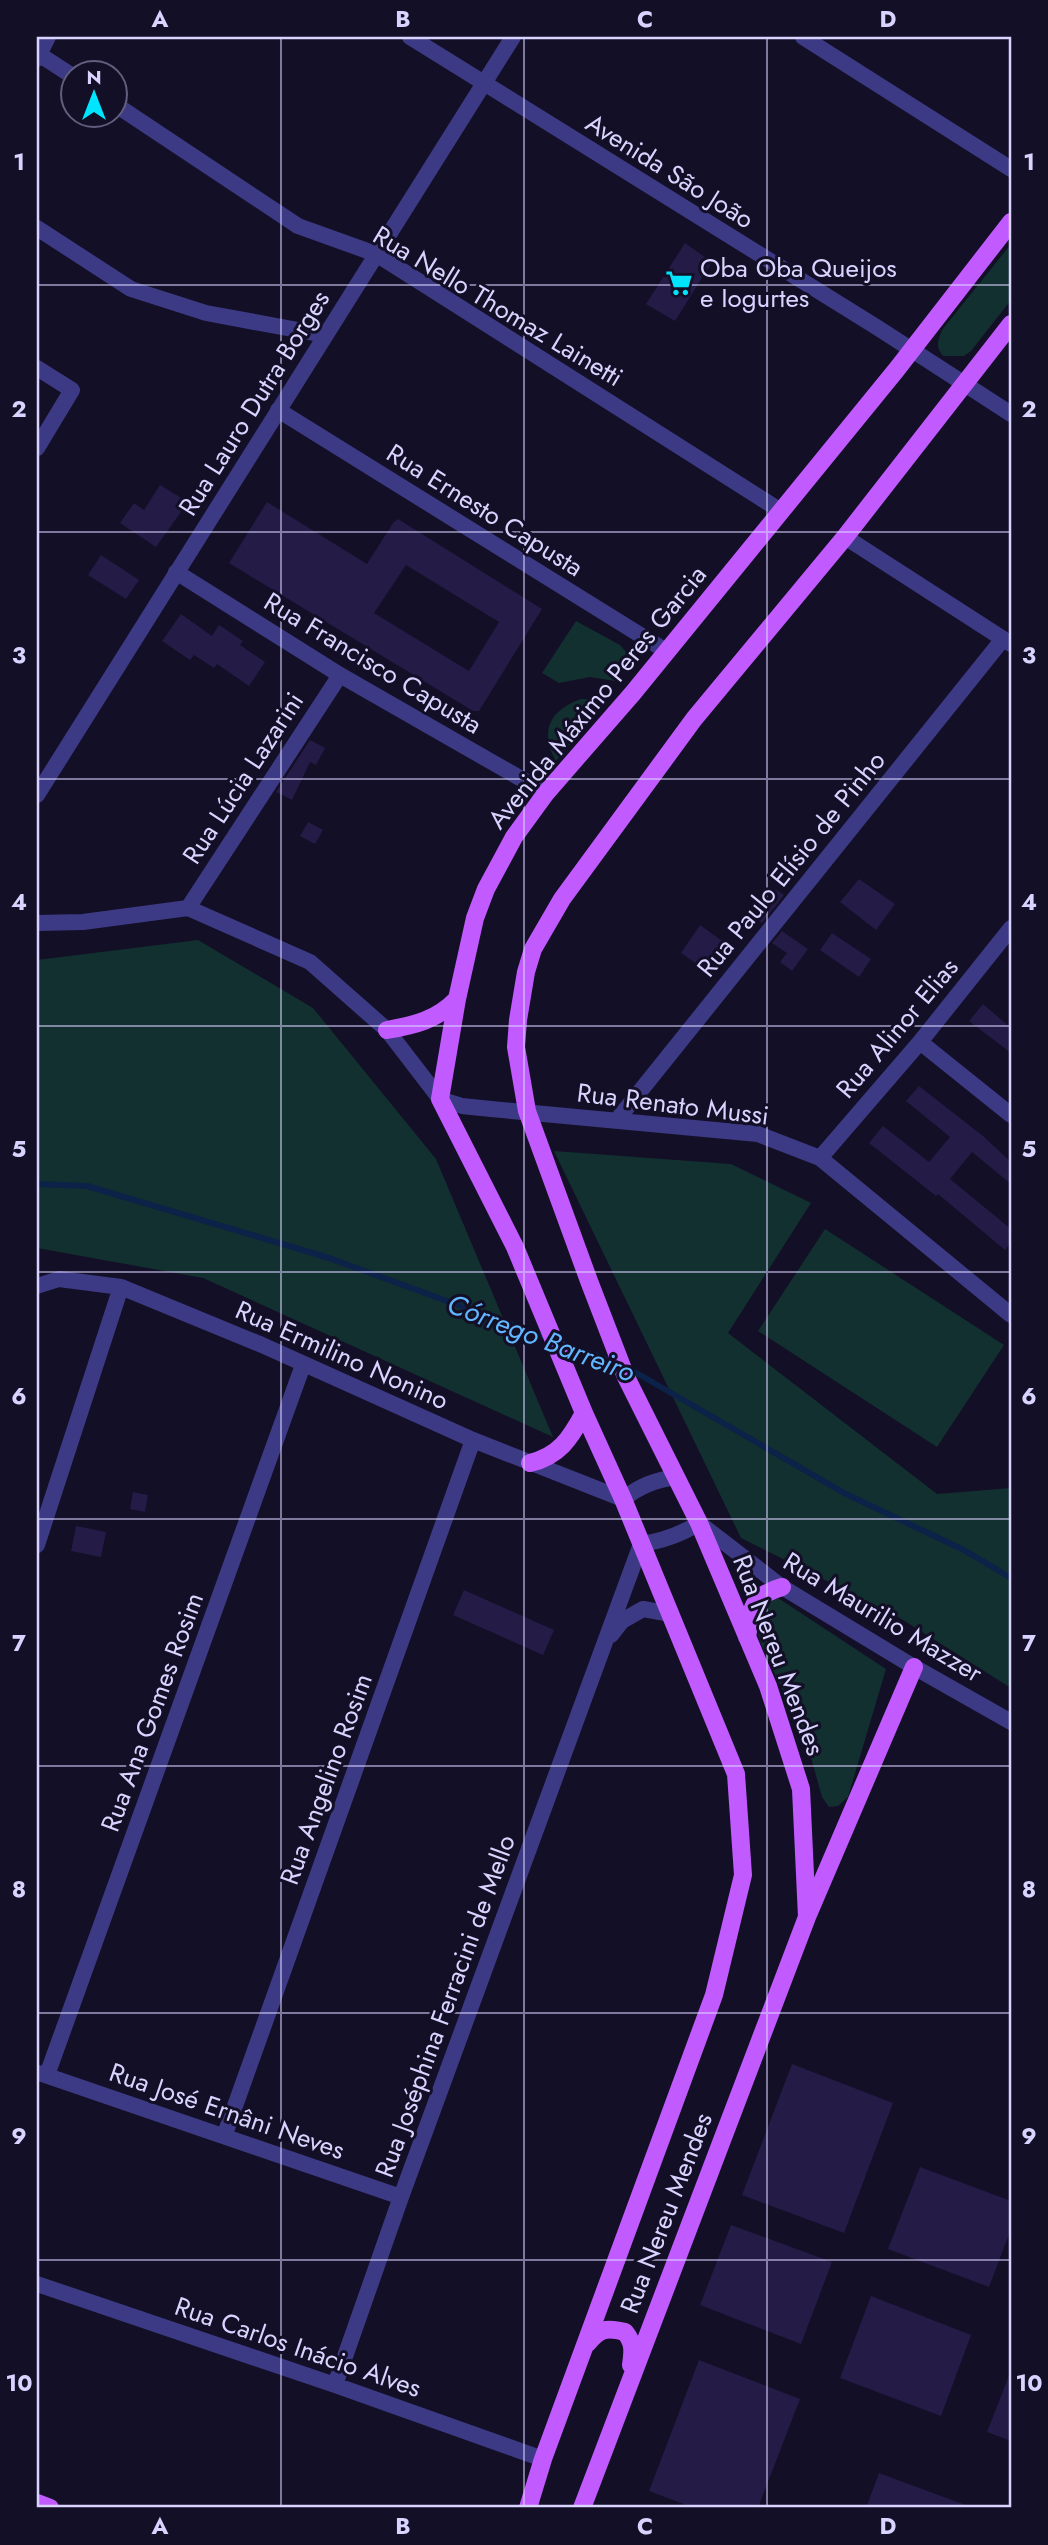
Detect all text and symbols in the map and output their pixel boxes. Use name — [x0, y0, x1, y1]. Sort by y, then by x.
text: A — [151, 2, 169, 36]
text: B — [395, 2, 411, 36]
text: C — [637, 2, 653, 36]
text: D — [880, 2, 897, 36]
north arrow — [60, 60, 130, 130]
text: N — [86, 64, 102, 91]
street label: Avenida São João — [579, 104, 761, 238]
text: 1 — [13, 145, 25, 179]
text: 1 — [1023, 145, 1035, 179]
street label: Rua Nello Thomaz Lainetti — [366, 216, 630, 396]
place label: Oba Oba Queijos e Iogurtes — [700, 249, 897, 317]
supermarket icon: Oba Oba Queijos e Iogurtes — [664, 268, 694, 298]
street label: Rua Lauro Dutra Borges — [169, 283, 339, 523]
text: 2 — [11, 392, 27, 426]
text: 2 — [1021, 392, 1037, 426]
street label: Rua Ernesto Capusta — [379, 434, 591, 586]
street label: Avenida Máximo Peres Garcia — [479, 557, 715, 837]
street label: Rua Francisco Capusta — [257, 583, 489, 743]
text: 3 — [12, 638, 26, 672]
text: 3 — [1022, 638, 1036, 672]
street label: Rua Lúcia Lazarini — [173, 685, 313, 871]
street label: Rua Paulo Elísio de Pinho — [688, 743, 894, 985]
text: 4 — [11, 885, 27, 919]
text: 4 — [1021, 885, 1037, 919]
street label: Rua Alinor Elias — [827, 950, 967, 1106]
street label: Rua Renato Mussi — [575, 1073, 771, 1135]
text: 5 — [12, 1132, 26, 1166]
text: 5 — [1022, 1132, 1036, 1166]
water label: Córrego Barreiro — [441, 1283, 641, 1393]
street label: Rua Ermilino Nonino — [229, 1291, 455, 1419]
text: 6 — [11, 1379, 27, 1413]
text: 6 — [1021, 1379, 1037, 1413]
street label: Rua Maurilio Mazzer — [776, 1542, 990, 1692]
street label: Rua Nereu Mendes — [723, 1549, 835, 1761]
street label: Rua Ana Gomes Rosim — [91, 1587, 213, 1837]
text: 7 — [12, 1626, 26, 1660]
text: 7 — [1022, 1626, 1036, 1660]
street label: Rua Angelino Rosim — [270, 1668, 382, 1890]
street label: Rua Joséphina Ferracini de Mello — [365, 1829, 525, 2183]
text: 8 — [12, 1872, 26, 1906]
text: 8 — [1022, 1872, 1036, 1906]
street label: Rua José Ernâni Neves — [104, 2053, 350, 2169]
street label: Rua Nereu Mendes — [610, 2107, 722, 2319]
text: 9 — [11, 2119, 27, 2153]
text: 9 — [1021, 2119, 1037, 2153]
street label: Rua Carlos Inácio Alves — [170, 2287, 426, 2407]
text: 10 — [6, 2366, 32, 2400]
text: 10 — [1016, 2366, 1042, 2400]
text: A — [151, 2509, 169, 2543]
text: B — [395, 2509, 411, 2543]
text: C — [637, 2509, 653, 2543]
text: D — [880, 2509, 897, 2543]

